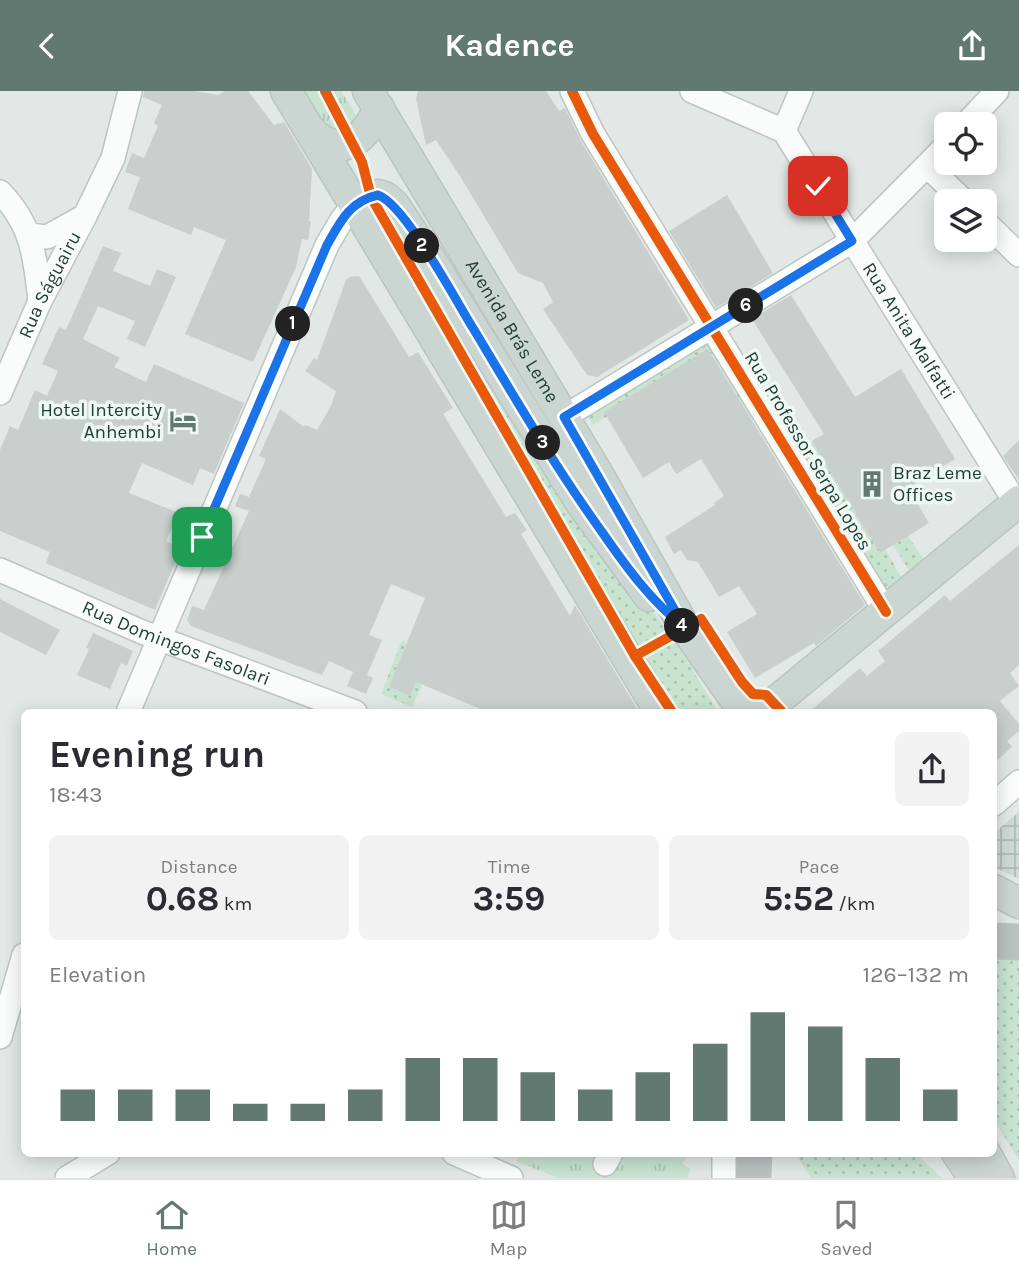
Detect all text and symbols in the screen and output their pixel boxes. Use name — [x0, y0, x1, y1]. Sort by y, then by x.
icon: back — [28, 27, 66, 65]
text: Kadence — [444, 27, 575, 64]
icon: share — [953, 27, 991, 65]
map controls — [934, 112, 997, 252]
button: locate — [934, 112, 997, 175]
pin — [788, 156, 848, 216]
icon: check — [799, 167, 837, 205]
button: layers — [934, 189, 997, 252]
street label: Rua Ságuairu — [14, 228, 86, 342]
pin: 2 — [404, 229, 440, 263]
text: 2 — [416, 234, 427, 256]
street label: Avenida Brás Leme — [461, 256, 563, 407]
street label: Rua Anita Malfatti — [858, 258, 960, 404]
pin: 6 — [728, 289, 764, 323]
text: 6 — [740, 294, 751, 316]
pin: 1 — [276, 307, 310, 341]
text: 1 — [289, 312, 296, 334]
street label: Rua Professor Serpa Lopes — [740, 348, 876, 554]
place label: Hotel Intercity Anhembi — [40, 399, 162, 443]
hotel icon: Hotel Intercity Anhembi — [168, 406, 198, 436]
pin: 3 — [526, 425, 560, 461]
text: 3 — [537, 431, 548, 453]
place label: Braz Leme Offices — [893, 462, 982, 506]
building icon: Braz Leme Offices — [857, 469, 887, 499]
pin — [172, 507, 232, 567]
icon: arrive — [183, 518, 221, 556]
street label: Rua Domingos Fasolari — [79, 596, 273, 690]
pin: 4 — [664, 609, 700, 643]
text: 4 — [676, 614, 687, 636]
text: Evening run — [49, 732, 265, 777]
button: share — [895, 732, 969, 806]
text: 18:43 — [49, 781, 102, 808]
text: Distance — [161, 856, 237, 878]
text: Time — [488, 856, 530, 878]
text: Pace — [799, 856, 839, 878]
text: 0.68 — [146, 878, 219, 919]
text: 3:59 — [473, 878, 545, 919]
text: 5:52 — [763, 878, 834, 919]
text: km — [219, 893, 252, 915]
text: /km — [834, 893, 875, 915]
text: Elevation — [49, 961, 146, 988]
text: 126–132 m — [863, 961, 969, 988]
tab: Home — [146, 1196, 197, 1260]
tab: Map — [490, 1196, 528, 1260]
tab: Saved — [820, 1196, 873, 1260]

